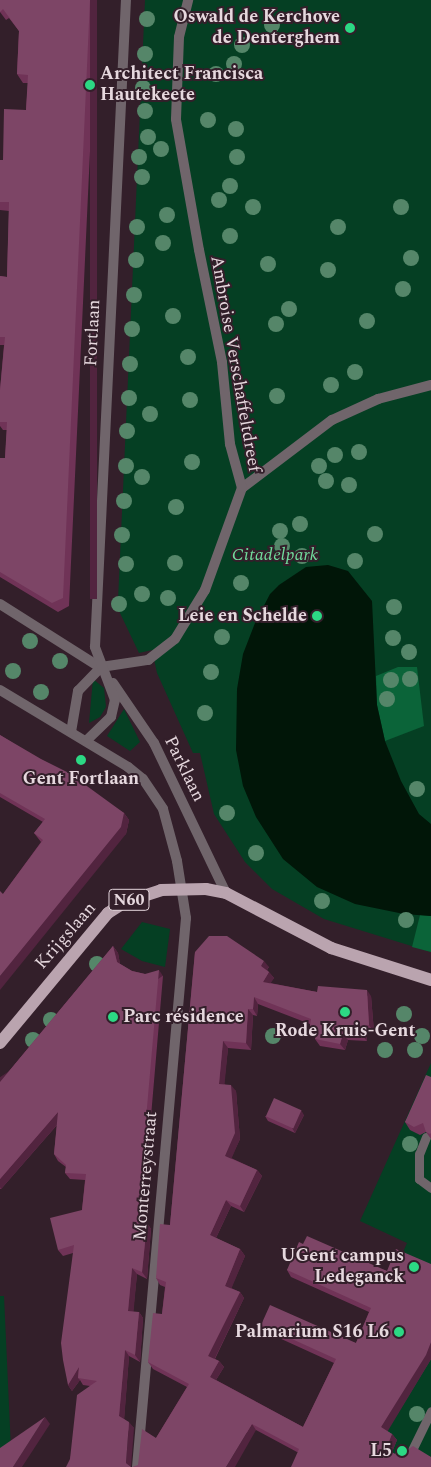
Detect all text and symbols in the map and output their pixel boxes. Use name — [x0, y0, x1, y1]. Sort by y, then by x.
place label: Oswald de Kerchove de Denterghem — [173, 7, 340, 50]
marker: Oswald de Kerchove de Denterghem — [344, 22, 356, 34]
place label: Architect Francisca Hautekeete — [100, 64, 263, 106]
marker: Architect Francisca Hautekeete — [84, 79, 96, 91]
street label: Ambroise Verschaffeltdreef — [205, 254, 265, 474]
street label: Fortlaan — [80, 299, 106, 367]
park label: Citadelpark — [232, 544, 318, 566]
place label: Leie en Schelde — [178, 605, 307, 627]
marker: Leie en Schelde — [311, 610, 323, 622]
street label: Parklaan — [159, 733, 209, 805]
marker: Gent Fortlaan — [75, 754, 87, 766]
place label: Gent Fortlaan — [23, 768, 139, 790]
road number: N60 — [108, 886, 150, 914]
street label: Krijgslaan — [31, 898, 101, 974]
place label: Parc résidence — [123, 1006, 244, 1028]
marker: Rode Kruis-Gent — [339, 1006, 351, 1018]
marker: Parc résidence — [107, 1011, 119, 1023]
place label: Rode Kruis-Gent — [275, 1020, 415, 1042]
street label: Monterreystraat — [130, 1110, 162, 1242]
place label: UGent campus Ledeganck — [280, 1246, 404, 1288]
marker: UGent campus Ledeganck — [408, 1261, 420, 1273]
place label: Palmarium S16 L6 — [235, 1321, 389, 1343]
marker: Palmarium S16 L6 — [393, 1326, 405, 1338]
place label: L5 — [370, 1440, 392, 1462]
marker: L5 — [396, 1445, 408, 1457]

